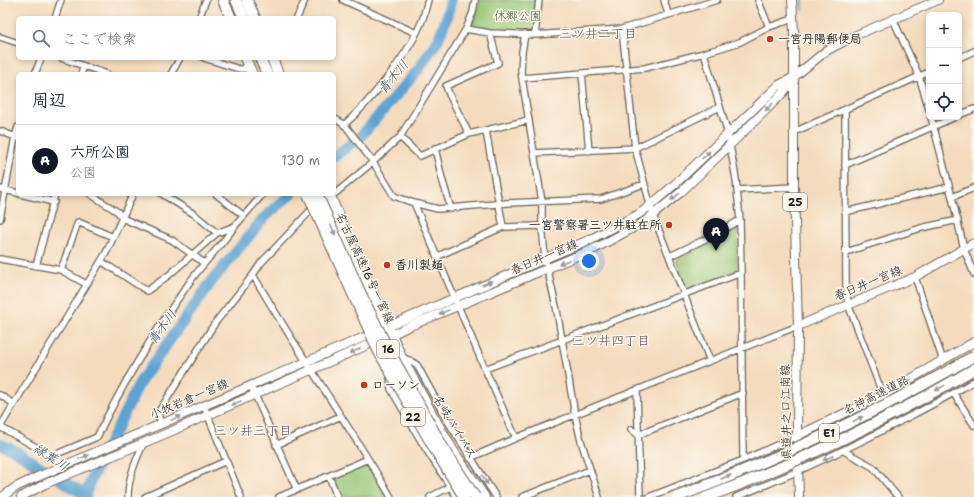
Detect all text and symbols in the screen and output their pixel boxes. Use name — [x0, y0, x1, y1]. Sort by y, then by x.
park label: 休郷公園 — [494, 8, 542, 24]
map controls — [926, 12, 962, 120]
button: + — [926, 12, 962, 48]
search box — [16, 16, 336, 60]
district label: 三ツ井二丁目 — [559, 25, 637, 42]
icon: search — [30, 27, 52, 49]
text: ここで検索 — [62, 29, 137, 49]
place label: 一宮丹陽郵便局 — [778, 31, 862, 47]
marker: 一宮丹陽郵便局 — [765, 34, 775, 44]
button: − — [926, 48, 962, 84]
water label: 青木川 — [374, 57, 412, 97]
button: locate — [926, 84, 962, 120]
text: 周辺 — [32, 89, 66, 111]
one-way arrow — [764, 102, 774, 112]
text: 六所公園 — [70, 142, 130, 162]
one-way arrow — [701, 150, 711, 160]
text: A — [40, 152, 50, 169]
text: 130 m — [282, 152, 320, 169]
text: 公園 — [70, 164, 96, 181]
one-way arrow — [670, 192, 681, 201]
road number: 25 — [783, 193, 807, 211]
street label: 名古屋高速16号一宮線 — [332, 210, 398, 326]
place label: 一宮警察署三ツ井駐在所 — [529, 217, 662, 233]
pin: A — [703, 218, 729, 251]
marker: 一宮警察署三ツ井駐在所 — [664, 220, 674, 230]
one-way arrow — [330, 224, 336, 235]
street label: 春日井一宮線 — [508, 236, 580, 278]
your location — [579, 251, 599, 271]
place label: 香川製麺 — [395, 257, 443, 273]
one-way arrow — [558, 259, 569, 265]
marker: 香川製麺 — [382, 260, 392, 270]
street label: 春日井一宮線 — [832, 262, 904, 304]
one-way arrow — [482, 280, 493, 286]
water label: 青木川 — [144, 306, 180, 348]
one-way arrow — [437, 310, 449, 316]
district label: 三ツ井四丁目 — [572, 332, 650, 349]
road number: 16 — [377, 340, 399, 358]
one-way arrow — [350, 348, 361, 354]
street label: 県道井之口江南線 — [777, 364, 795, 460]
street label: 名神高速道路 — [840, 372, 912, 418]
street label: 小牧岩倉一宮線 — [147, 375, 231, 423]
place label: ローソン — [372, 377, 420, 393]
marker: ローソン — [359, 380, 369, 390]
one-way arrow — [934, 385, 946, 392]
street label: 名岐バイパス — [430, 392, 480, 462]
one-way arrow — [231, 400, 242, 406]
road number: 22 — [401, 408, 425, 426]
one-way arrow — [171, 415, 182, 421]
one-way arrow — [852, 416, 863, 422]
district label: 三ツ井三丁目 — [214, 422, 292, 439]
road number: E1 — [819, 424, 839, 442]
water label: 縁葉川 — [30, 439, 72, 475]
one-way arrow — [78, 454, 89, 460]
one-way arrow — [822, 455, 834, 461]
one-way arrow — [481, 474, 488, 485]
one-way arrow — [720, 474, 732, 481]

